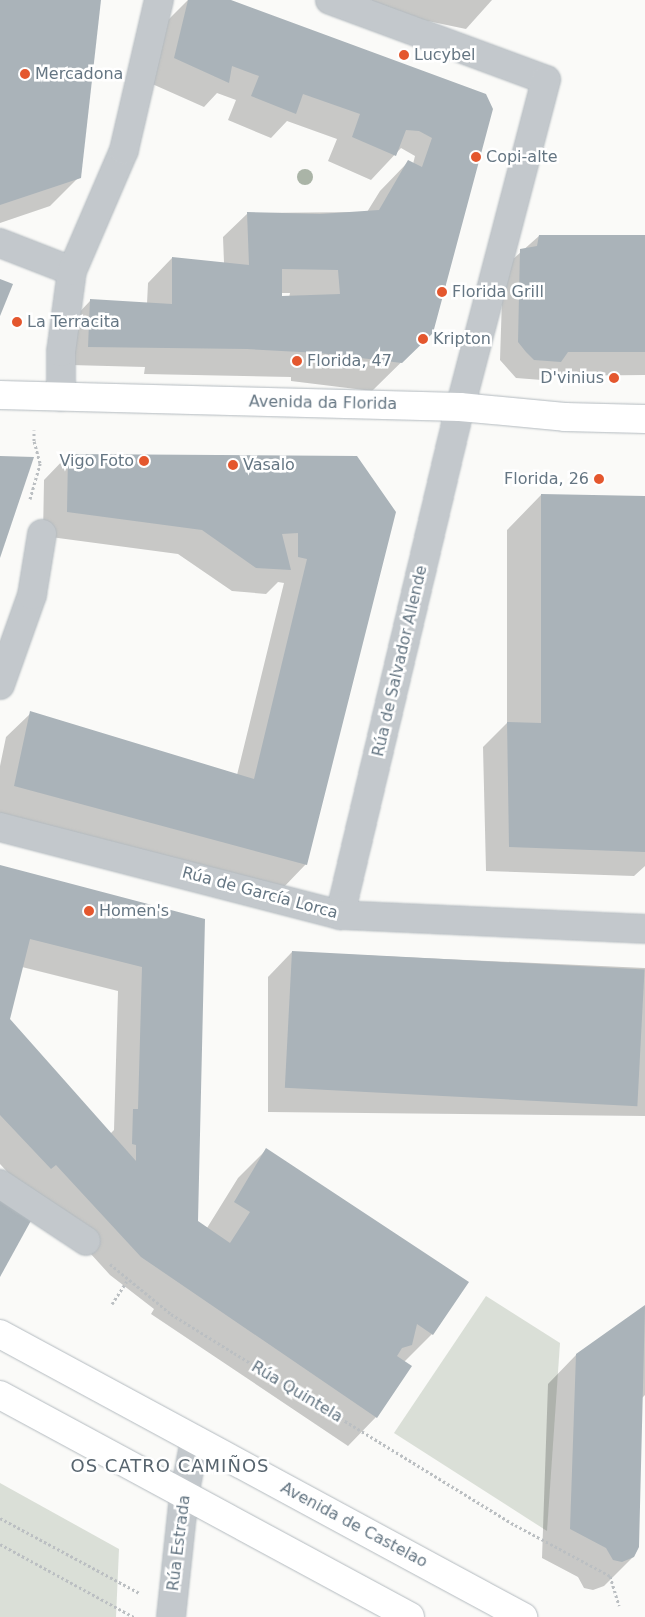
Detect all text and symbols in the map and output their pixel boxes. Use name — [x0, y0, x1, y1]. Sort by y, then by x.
place label: Lucybel — [414, 45, 475, 65]
marker: Lucybel — [398, 49, 410, 61]
place label: Mercadona — [35, 64, 123, 84]
marker: Mercadona — [19, 68, 31, 80]
place label: Copi-alte — [486, 147, 558, 167]
marker: Copi-alte — [470, 151, 482, 163]
place label: Florida Grill — [452, 282, 544, 302]
marker: Florida Grill — [436, 286, 448, 298]
place label: La Terracita — [27, 312, 120, 332]
marker: La Terracita — [11, 316, 23, 328]
place label: Kripton — [433, 329, 491, 349]
marker: Kripton — [417, 333, 429, 345]
place label: Florida, 47 — [307, 351, 392, 371]
marker: Florida, 47 — [291, 355, 303, 367]
place label: D'vinius — [540, 368, 604, 388]
marker: D'vinius — [608, 372, 620, 384]
street label: Avenida da Florida — [249, 392, 397, 414]
place label: Vigo Foto — [59, 451, 134, 471]
marker: Vigo Foto — [138, 455, 150, 467]
place label: Vasalo — [243, 455, 295, 475]
marker: Vasalo — [227, 459, 239, 471]
place label: Florida, 26 — [504, 469, 589, 489]
marker: Florida, 26 — [593, 473, 605, 485]
street label: Rúa de Salvador Allende — [369, 564, 431, 758]
street label: Rúa de García Lorca — [180, 863, 340, 923]
place label: Homen's — [99, 901, 169, 921]
marker: Homen's — [83, 905, 95, 917]
street label: Rúa Quintela — [248, 1357, 346, 1427]
district label: OS CATRO CAMIÑOS — [69, 1455, 271, 1477]
street label: Avenida de Castelao — [277, 1478, 431, 1572]
street label: Rúa Estrada — [164, 1494, 194, 1592]

